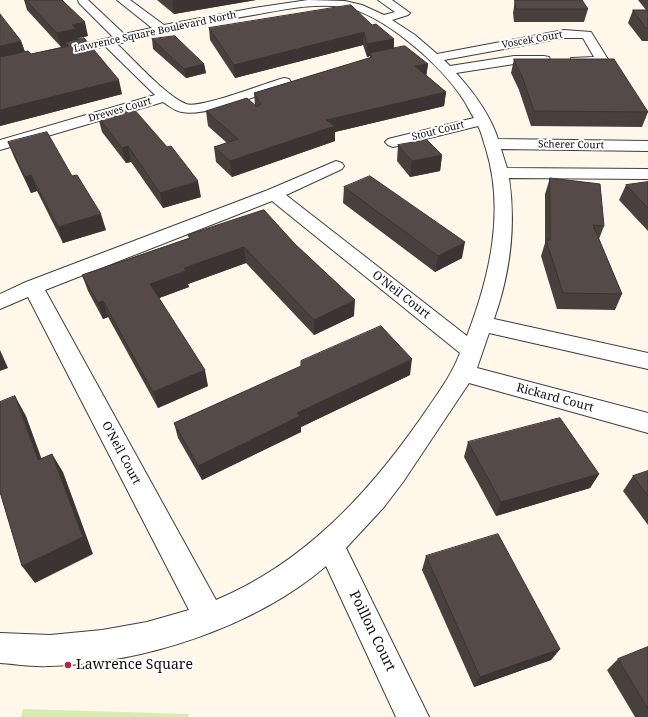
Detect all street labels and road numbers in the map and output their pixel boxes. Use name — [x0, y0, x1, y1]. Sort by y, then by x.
street label: Lawrence Square Boulevard North — [73, 9, 237, 55]
street label: Voscek Court — [501, 29, 563, 51]
street label: Drewes Court — [87, 95, 153, 125]
street label: Stout Court — [411, 119, 465, 143]
street label: Scherer Court — [538, 138, 604, 152]
street label: O'Neil Court — [369, 268, 433, 322]
street label: Rickard Court — [515, 381, 595, 415]
street label: O'Neil Court — [98, 419, 144, 487]
street label: Poillon Court — [345, 588, 399, 674]

